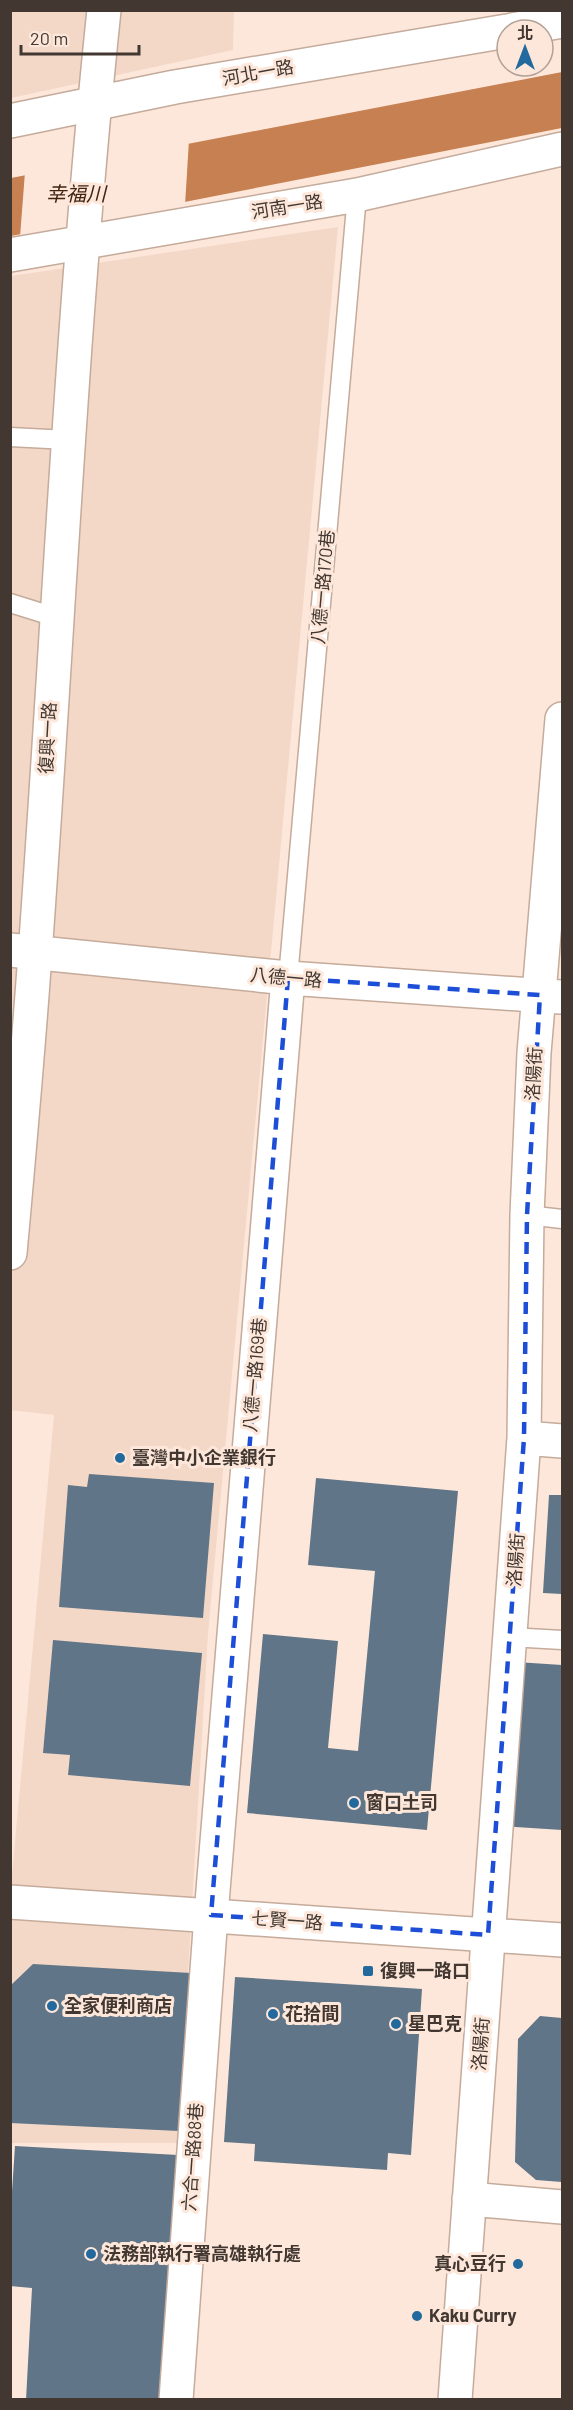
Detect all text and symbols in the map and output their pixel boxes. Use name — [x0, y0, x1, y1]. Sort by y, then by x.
scale bar — [21, 18, 140, 56]
north arrow — [495, 18, 555, 78]
text: 北 — [517, 23, 533, 42]
text: 20 m — [30, 27, 68, 49]
street label: 河北一路 — [220, 55, 295, 89]
water label: 幸福川 — [46, 181, 108, 205]
street label: 河南一路 — [250, 190, 324, 223]
street label: 八德一路170巷 — [306, 529, 338, 645]
street label: 復興一路 — [34, 701, 60, 774]
street label: 八德一路 — [249, 963, 323, 991]
street label: 洛陽街 — [521, 1046, 545, 1101]
street label: 八德一路169巷 — [238, 1317, 270, 1433]
place label: 臺灣中小企業銀行 — [132, 1446, 276, 1468]
marker: 臺灣中小企業銀行 — [113, 1451, 127, 1465]
street label: 洛陽街 — [502, 1532, 528, 1588]
place label: 窗口土司 — [366, 1791, 438, 1813]
marker: 窗口土司 — [347, 1796, 361, 1810]
street label: 七賢一路 — [250, 1907, 324, 1933]
place label: 復興一路口 — [380, 1959, 470, 1981]
marker: 復興一路口 — [361, 1964, 375, 1978]
place label: 全家便利商店 — [64, 1994, 172, 2016]
marker: 全家便利商店 — [45, 1999, 59, 2013]
place label: 花拾間 — [285, 2002, 339, 2024]
marker: 花拾間 — [266, 2007, 280, 2021]
place label: 星巴克 — [408, 2012, 462, 2034]
street label: 洛陽街 — [467, 2016, 493, 2072]
marker: 星巴克 — [389, 2017, 403, 2031]
street label: 六合一路88巷 — [177, 2102, 207, 2212]
place label: 法務部執行署高雄執行處 — [103, 2242, 301, 2264]
marker: 法務部執行署高雄執行處 — [84, 2247, 98, 2261]
place label: 真心豆行 — [434, 2252, 506, 2274]
marker: 真心豆行 — [511, 2257, 525, 2271]
place label: Kaku Curry — [429, 2304, 517, 2326]
marker: Kaku Curry — [410, 2309, 424, 2323]

